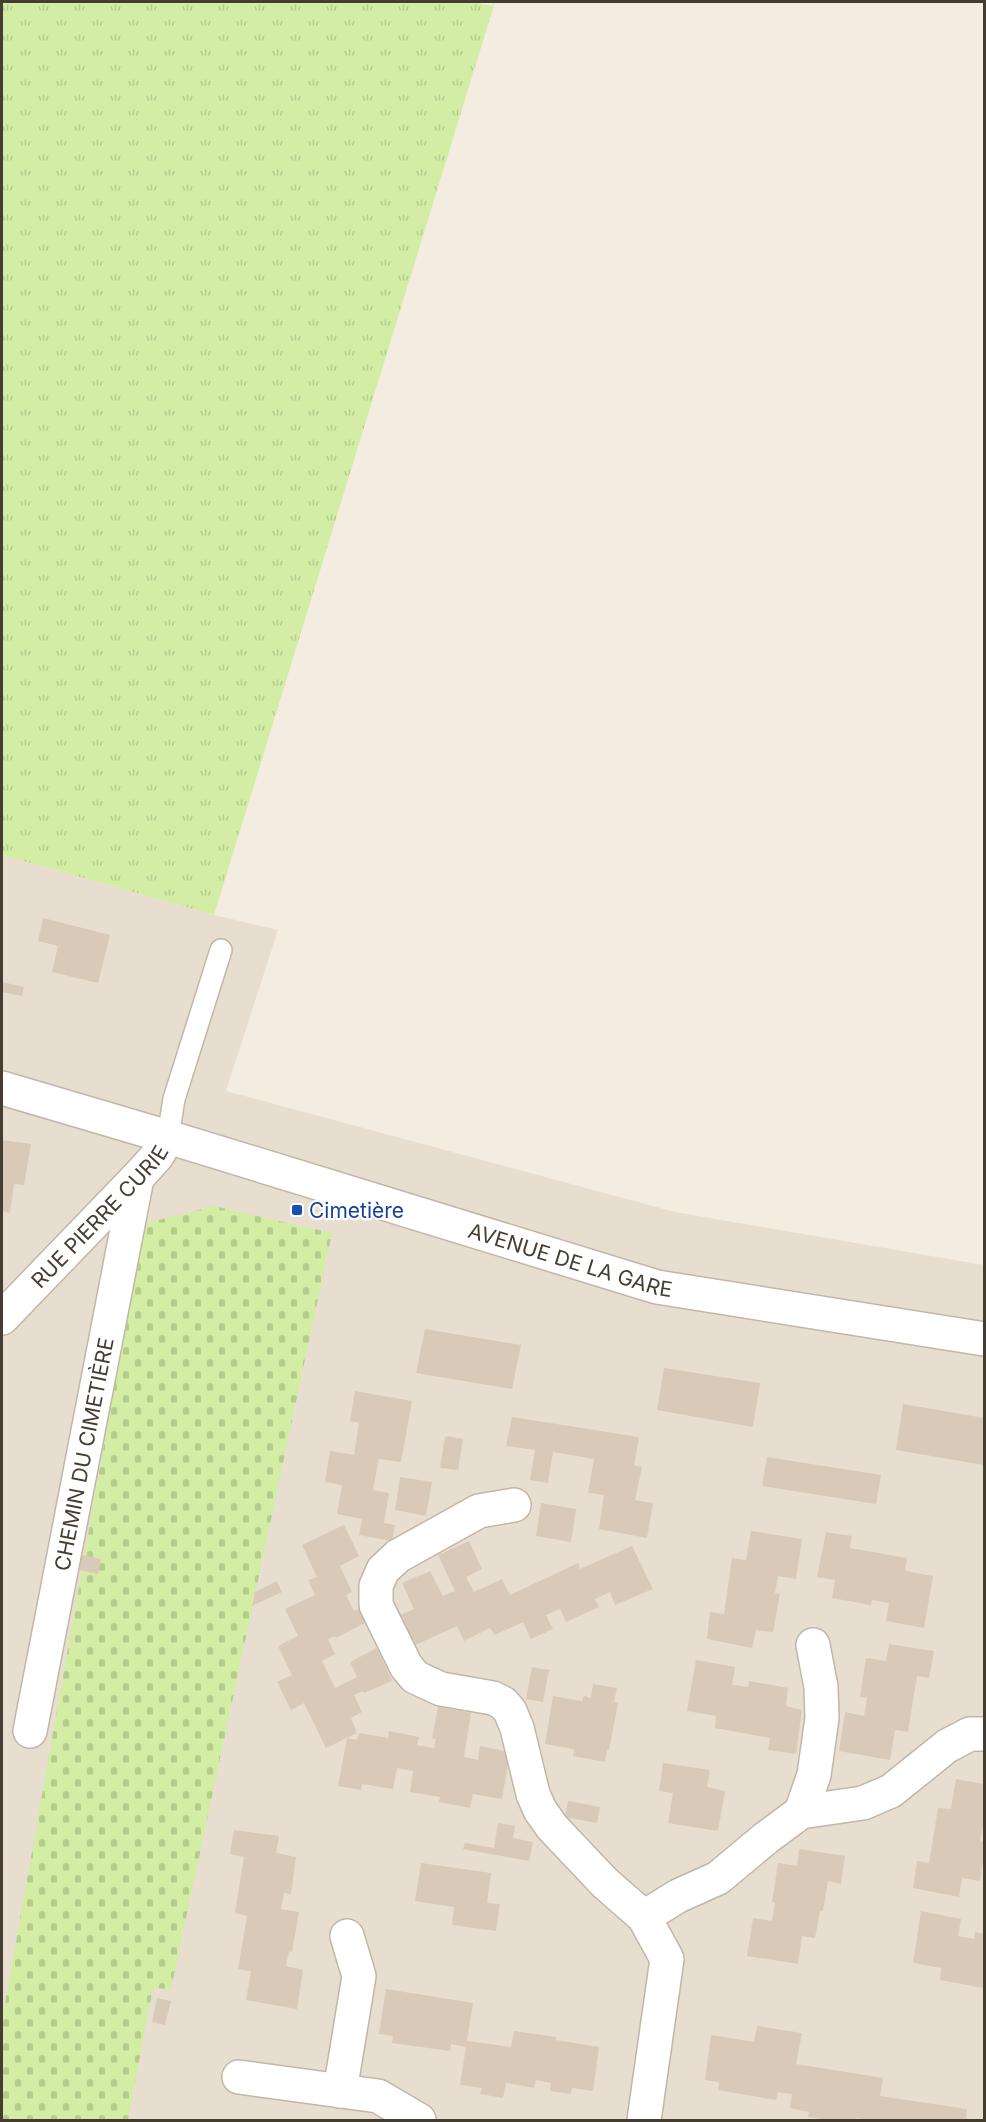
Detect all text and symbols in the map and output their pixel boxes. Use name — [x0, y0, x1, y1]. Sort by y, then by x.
street label: RUE PIERRE CURIE — [26, 1141, 173, 1293]
place label: Cimetière — [309, 1198, 404, 1223]
marker: Cimetière — [290, 1203, 304, 1217]
street label: AVENUE DE LA GARE — [465, 1217, 674, 1302]
street label: CHEMIN DU CIMETIÈRE — [49, 1335, 118, 1573]

